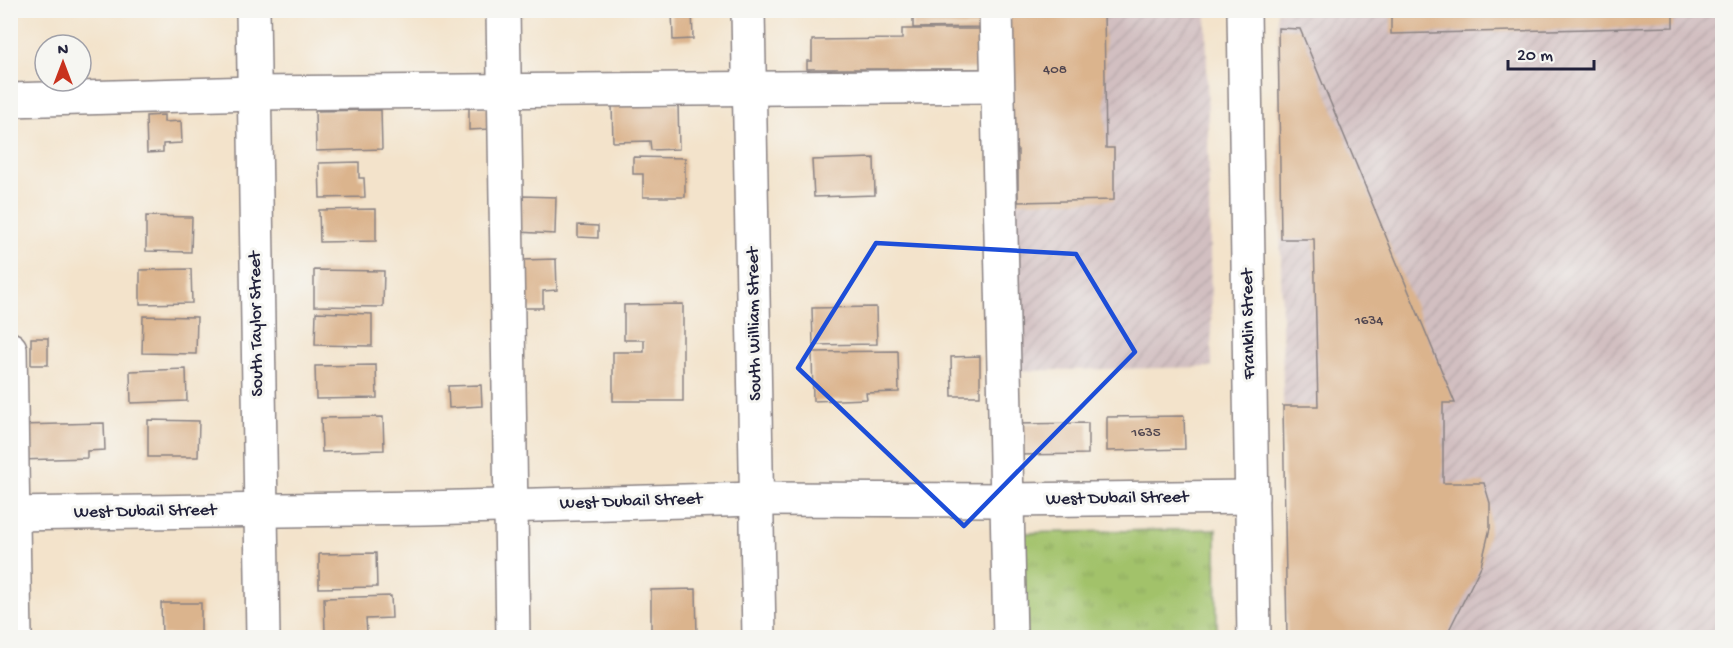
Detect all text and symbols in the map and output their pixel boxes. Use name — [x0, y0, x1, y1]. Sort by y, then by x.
north arrow — [33, 33, 93, 93]
scale bar — [1508, 33, 1594, 71]
text: N — [58, 42, 69, 61]
text: 20 m — [1517, 46, 1553, 67]
house number: 408 — [1043, 61, 1067, 79]
street label: South William Street — [743, 245, 767, 401]
street label: South Taylor Street — [245, 250, 269, 397]
street label: Franklin Street — [1238, 267, 1260, 381]
house number: 1634 — [1354, 312, 1383, 330]
house number: 1635 — [1130, 424, 1161, 442]
street label: West Dubail Street — [1046, 487, 1190, 511]
street label: West Dubail Street — [559, 489, 704, 515]
street label: West Dubail Street — [74, 500, 218, 524]

